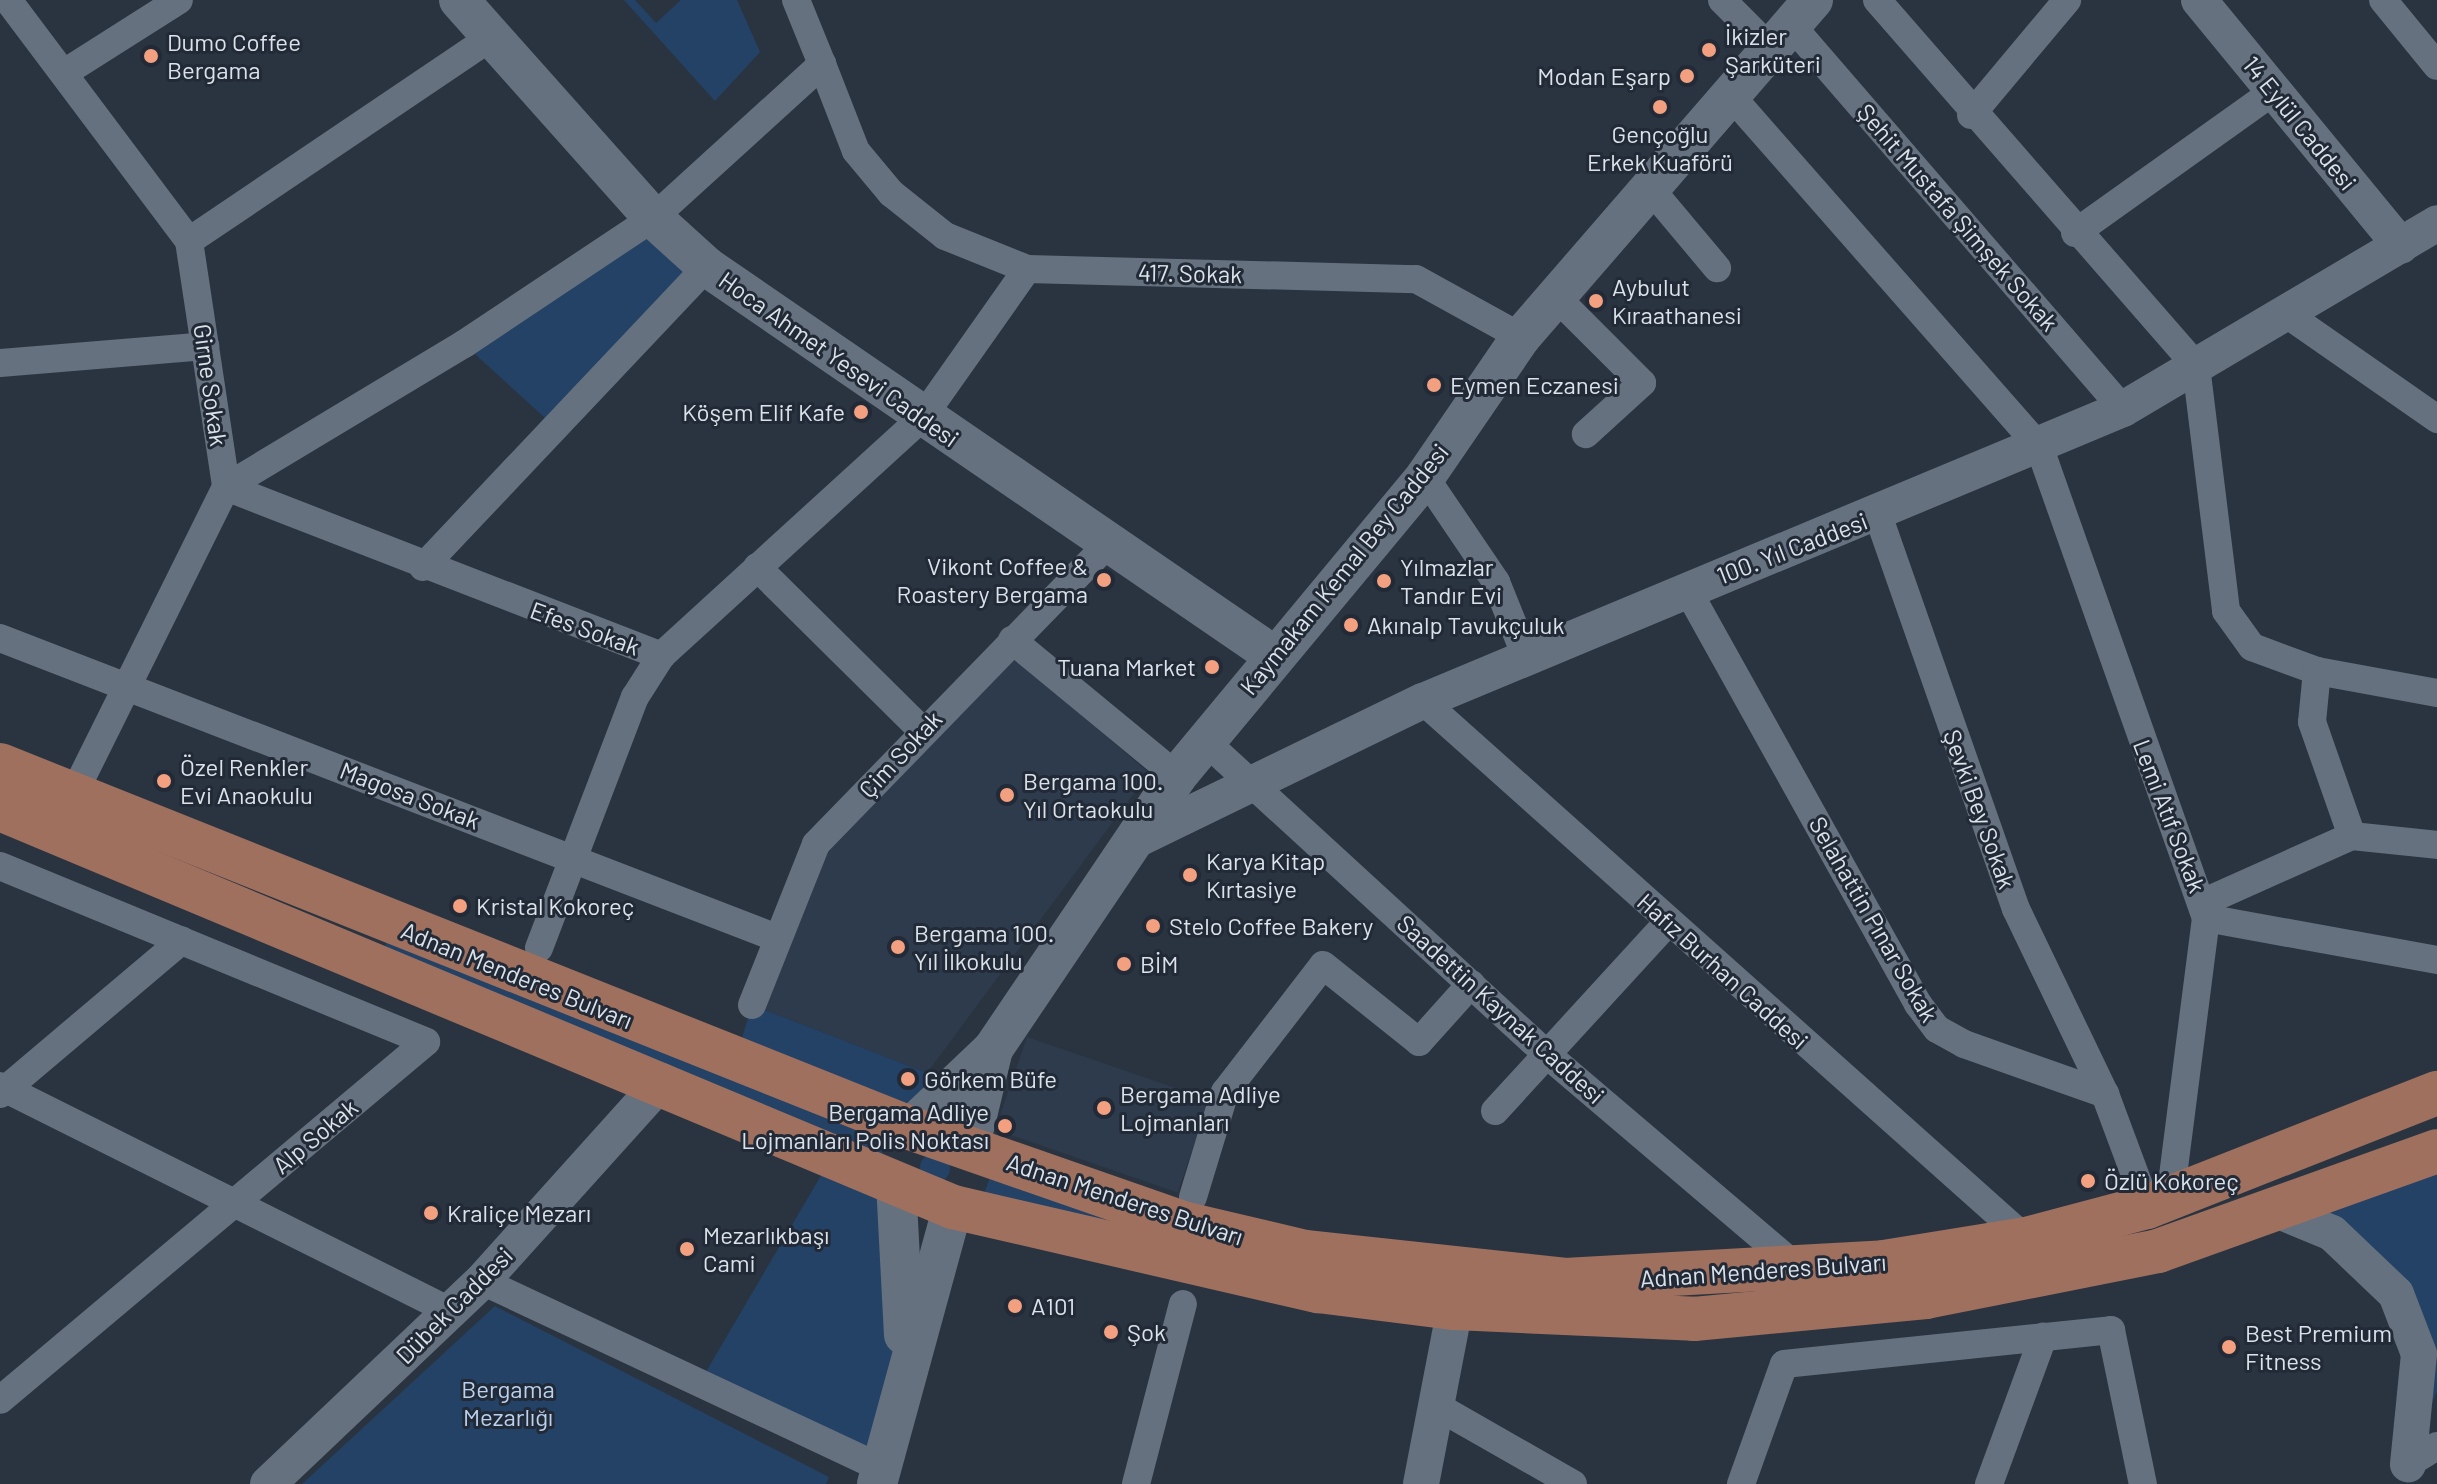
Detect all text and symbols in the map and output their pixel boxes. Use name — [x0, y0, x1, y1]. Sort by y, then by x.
place label: İkizler Şarküteri — [1725, 22, 1821, 78]
place label: Dumo Coffee Bergama — [167, 28, 301, 84]
marker: İkizler Şarküteri — [1700, 41, 1718, 59]
marker: Dumo Coffee Bergama — [142, 47, 160, 65]
street label: 14 Eylül Caddesi — [2237, 50, 2363, 196]
place label: Modan Eşarp — [1537, 62, 1671, 90]
marker: Modan Eşarp — [1678, 67, 1696, 85]
marker: Gençoğlu Erkek Kuaförü — [1651, 98, 1669, 116]
street label: Şehit Mustafa Şimşek Sokak — [1852, 98, 2064, 336]
place label: Gençoğlu Erkek Kuaförü — [1587, 120, 1733, 176]
street label: 417. Sokak — [1138, 258, 1242, 288]
street label: Hoca Ahmet Yesevi Caddesi — [714, 265, 964, 453]
place label: Aybulut Kıraathanesi — [1612, 273, 1742, 329]
marker: Aybulut Kıraathanesi — [1587, 292, 1605, 310]
street label: Girne Sokak — [188, 322, 234, 448]
place label: Eymen Eczanesi — [1450, 371, 1619, 399]
marker: Eymen Eczanesi — [1425, 376, 1443, 394]
place label: Köşem Elif Kafe — [682, 398, 845, 426]
marker: Köşem Elif Kafe — [852, 403, 870, 421]
street label: Kaymakam Kemal Bey Caddesi — [1234, 438, 1454, 700]
street label: 100. Yıl Caddesi — [1713, 506, 1871, 590]
place label: Vikont Coffee & Roastery Bergama — [897, 552, 1088, 608]
place label: Yılmazlar Tandır Evi — [1400, 553, 1502, 609]
marker: Vikont Coffee & Roastery Bergama — [1095, 571, 1113, 589]
marker: Yılmazlar Tandır Evi — [1375, 572, 1393, 590]
street label: Efes Sokak — [526, 595, 644, 661]
place label: Akınalp Tavukçuluk — [1367, 611, 1564, 639]
marker: Akınalp Tavukçuluk — [1342, 616, 1360, 634]
place label: Tuana Market — [1057, 653, 1196, 681]
marker: Tuana Market — [1203, 658, 1221, 676]
street label: Çim Sokak — [852, 704, 948, 804]
street label: Şevki Bey Sokak — [1938, 725, 2022, 893]
street label: Lemi Atıf Sokak — [2128, 735, 2212, 897]
place label: Özel Renkler Evi Anaokulu — [180, 753, 313, 809]
street label: Magosa Sokak — [336, 755, 484, 835]
place label: Bergama 100. Yıl Ortaokulu — [1023, 767, 1163, 823]
marker: Özel Renkler Evi Anaokulu — [155, 772, 173, 790]
marker: Bergama 100. Yıl Ortaokulu — [998, 786, 1016, 804]
street label: Selahattin Pınar Sokak — [1803, 811, 1945, 1027]
place label: Karya Kitap Kırtasiye — [1206, 847, 1325, 903]
marker: Karya Kitap Kırtasiye — [1181, 866, 1199, 884]
street label: Hafız Burhan Caddesi — [1632, 887, 1814, 1055]
place label: Kristal Kokoreç — [476, 892, 634, 920]
marker: Kristal Kokoreç — [451, 897, 469, 915]
street label: Saadettin Kaynak Caddesi — [1392, 908, 1610, 1110]
place label: Stelo Coffee Bakery — [1169, 912, 1373, 940]
street label: Adnan Menderes Bulvarı — [397, 915, 637, 1035]
marker: Stelo Coffee Bakery — [1144, 917, 1162, 935]
place label: Bergama 100. Yıl İlkokulu — [914, 919, 1054, 975]
marker: Bergama 100. Yıl İlkokulu — [889, 938, 907, 956]
place label: BİM — [1140, 950, 1178, 978]
marker: BİM — [1115, 955, 1133, 973]
place label: Görkem Büfe — [924, 1065, 1057, 1093]
marker: Görkem Büfe — [899, 1070, 917, 1088]
place label: Bergama Adliye Lojmanları — [1120, 1080, 1281, 1136]
street label: Alp Sokak — [267, 1092, 363, 1180]
place label: Bergama Adliye Lojmanları Polis Noktası — [741, 1098, 989, 1154]
marker: Bergama Adliye Lojmanları — [1095, 1099, 1113, 1117]
marker: Bergama Adliye Lojmanları Polis Noktası — [996, 1117, 1014, 1135]
street label: Adnan Menderes Bulvarı — [1003, 1147, 1247, 1251]
place label: Özlü Kokoreç — [2104, 1167, 2239, 1195]
marker: Özlü Kokoreç — [2079, 1172, 2097, 1190]
place label: Kraliçe Mezarı — [447, 1199, 591, 1227]
marker: Kraliçe Mezarı — [422, 1204, 440, 1222]
place label: Mezarlıkbaşı Cami — [703, 1221, 829, 1277]
marker: Mezarlıkbaşı Cami — [678, 1240, 696, 1258]
street label: Dübek Caddesi — [390, 1241, 518, 1369]
street label: Adnan Menderes Bulvarı — [1639, 1247, 1887, 1293]
place label: A101 — [1031, 1292, 1075, 1320]
marker: A101 — [1006, 1297, 1024, 1315]
place label: Şok — [1127, 1318, 1166, 1346]
place label: Best Premium Fitness — [2245, 1319, 2392, 1375]
marker: Şok — [1102, 1323, 1120, 1341]
marker: Best Premium Fitness — [2220, 1338, 2238, 1356]
park label: Bergama Mezarlığı — [461, 1375, 555, 1431]

